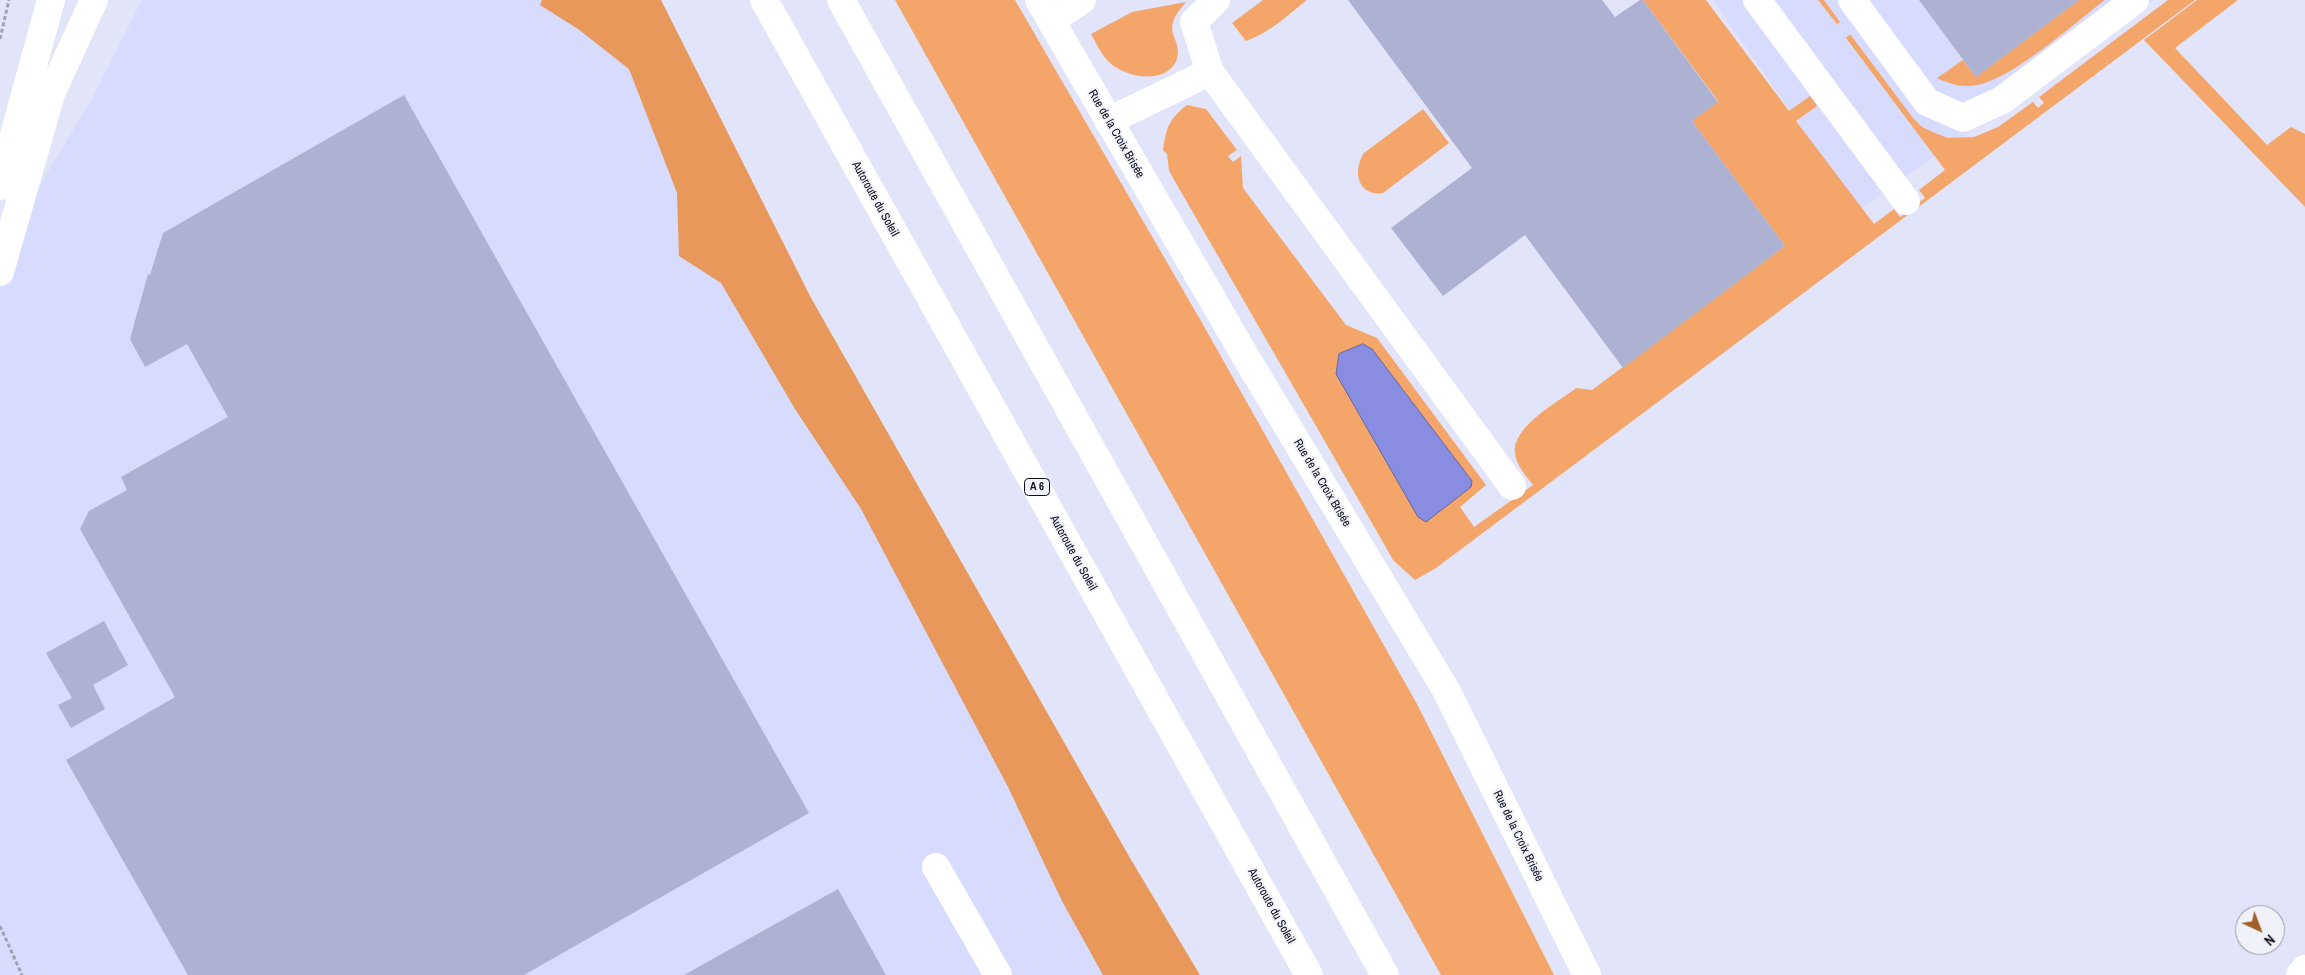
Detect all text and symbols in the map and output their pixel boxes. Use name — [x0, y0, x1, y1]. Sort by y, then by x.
street label: Rue de la Croix Brisée — [1085, 87, 1147, 181]
street label: Autoroute du Soleil — [848, 159, 902, 239]
street label: Rue de la Croix Brisée — [1290, 437, 1354, 529]
road number: A 6 — [1024, 478, 1050, 496]
street label: Autoroute du Soleil — [1046, 513, 1100, 593]
street label: Rue de la Croix Brisée — [1490, 788, 1546, 884]
street label: Autoroute du Soleil — [1244, 866, 1298, 946]
north arrow — [2235, 905, 2285, 955]
text: N — [2260, 931, 2279, 950]

